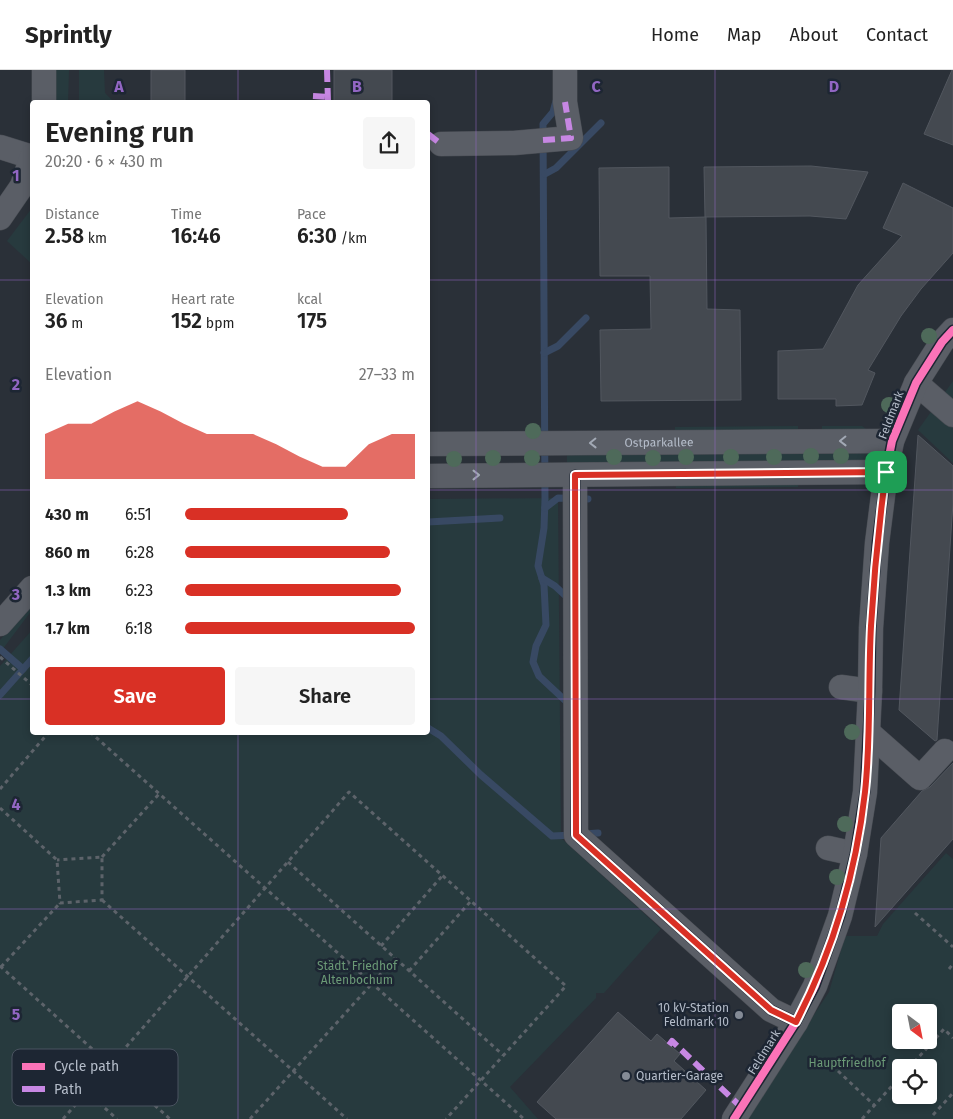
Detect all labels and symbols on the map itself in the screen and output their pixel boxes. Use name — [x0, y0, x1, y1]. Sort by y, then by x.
text: A — [113, 77, 124, 96]
text: B — [352, 77, 362, 96]
text: C — [591, 77, 601, 96]
text: D — [829, 77, 839, 96]
text: 1 — [12, 166, 20, 185]
text: 2 — [12, 375, 20, 394]
street label: Feldmark — [875, 388, 907, 441]
street label: Ostparkallee — [624, 435, 694, 450]
one-way arrow — [839, 436, 846, 446]
one-way arrow — [589, 438, 596, 448]
pin — [865, 451, 907, 493]
one-way arrow — [472, 470, 480, 480]
text: 3 — [11, 585, 20, 604]
text: 4 — [11, 795, 21, 814]
park label: Städt. Friedhof Altenbochum — [317, 959, 398, 987]
place label: 10 kV-Station Feldmark 10 — [658, 1001, 729, 1029]
north arrow — [892, 1004, 938, 1049]
text: 5 — [12, 1005, 21, 1024]
marker: 10 kV-Station Feldmark 10 — [733, 1009, 745, 1021]
street label: Feldmark — [745, 1026, 784, 1077]
legend — [12, 1049, 178, 1106]
park label: Hauptfriedhof — [809, 1056, 886, 1070]
text: Cycle path — [54, 1058, 119, 1075]
place label: Quartier-Garage — [636, 1069, 723, 1083]
marker: Quartier-Garage — [620, 1070, 632, 1082]
text: Path — [54, 1081, 82, 1098]

